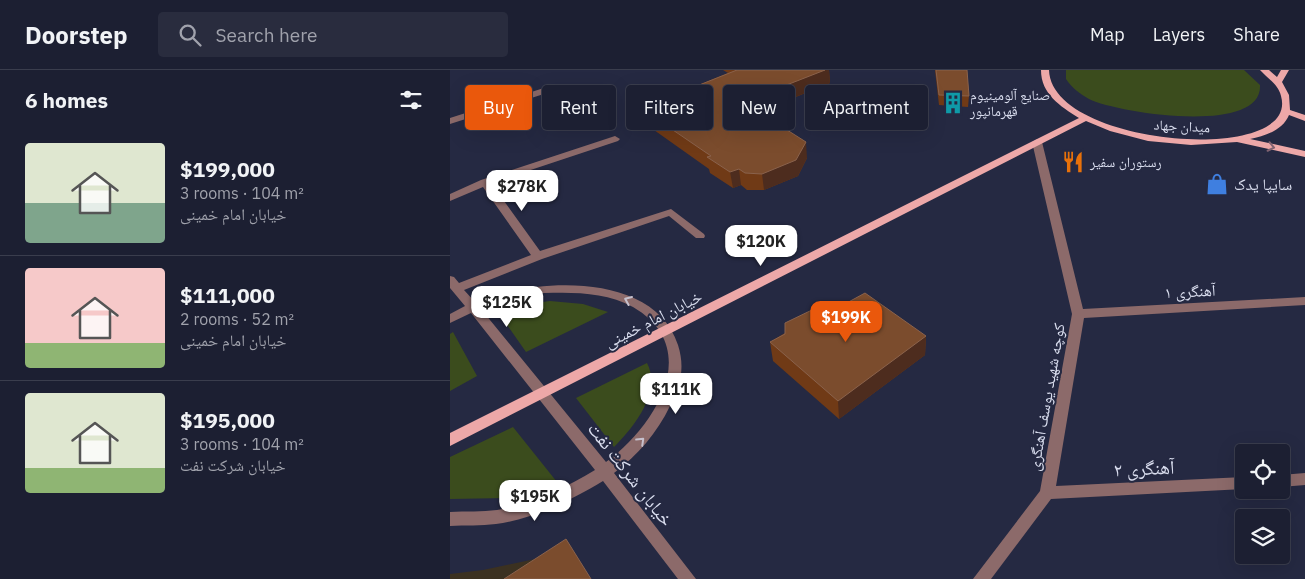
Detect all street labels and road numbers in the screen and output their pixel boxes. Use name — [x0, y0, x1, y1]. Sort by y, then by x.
street label: میدان جهاد — [1153, 116, 1211, 136]
street label: آهنگری ۱ — [1164, 280, 1217, 303]
street label: خیابان امام خمینی — [601, 286, 705, 353]
street label: کوچه شهید یوسف آهنگری — [1023, 321, 1070, 473]
street label: خیابان شرکت نفت — [583, 417, 679, 531]
street label: آهنگری ۲ — [1113, 454, 1176, 482]

